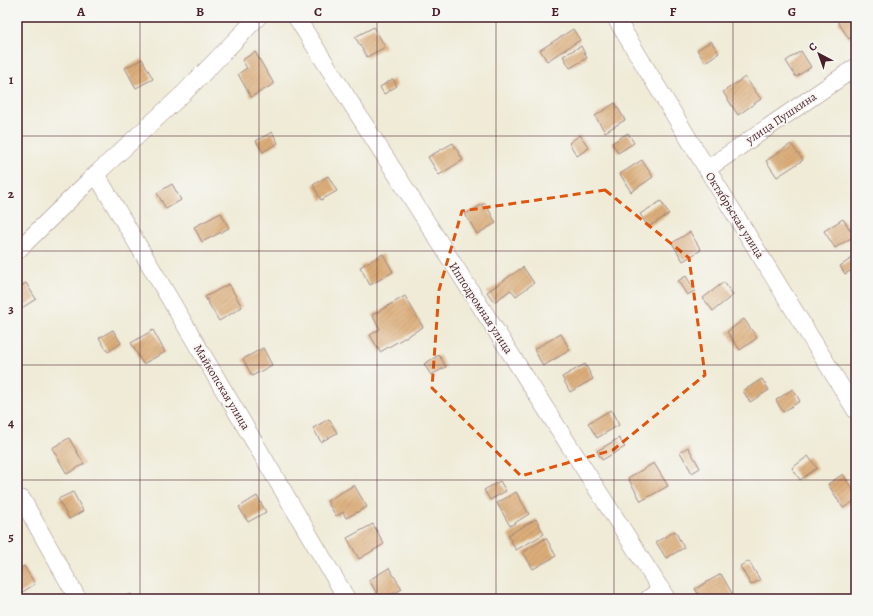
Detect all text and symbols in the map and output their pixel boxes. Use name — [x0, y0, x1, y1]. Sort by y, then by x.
text: A — [76, 3, 86, 20]
text: B — [196, 3, 204, 20]
text: C — [314, 3, 322, 20]
text: D — [431, 3, 441, 20]
text: E — [551, 3, 559, 20]
text: F — [670, 3, 677, 20]
text: G — [788, 3, 796, 20]
north arrow — [799, 34, 839, 74]
text: С — [805, 39, 820, 55]
text: 1 — [9, 71, 14, 88]
street label: улица Пушкина — [742, 88, 820, 148]
street label: Октябрьская улица — [702, 169, 768, 262]
text: 2 — [8, 185, 15, 202]
street label: Ипподромная улица — [445, 259, 517, 357]
text: 3 — [8, 300, 14, 317]
street label: Майкопская улица — [190, 341, 254, 433]
text: 4 — [8, 414, 14, 431]
text: 5 — [8, 528, 14, 545]

